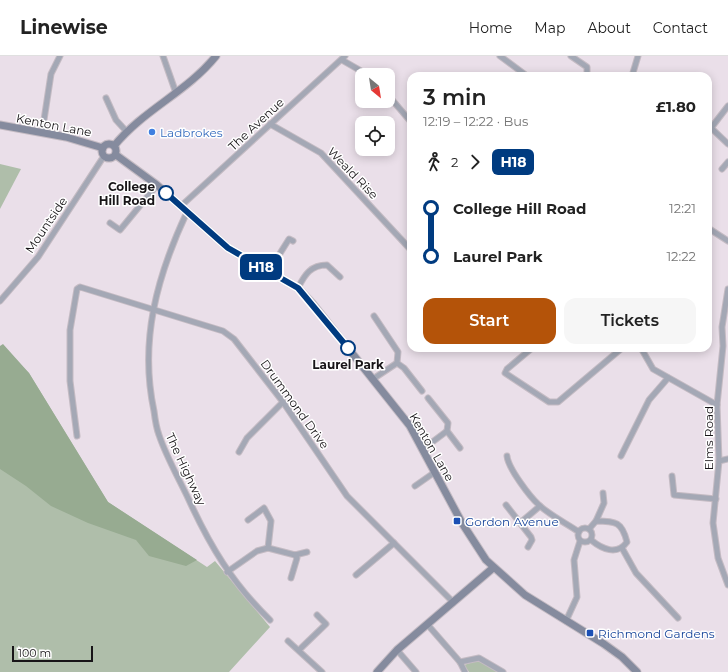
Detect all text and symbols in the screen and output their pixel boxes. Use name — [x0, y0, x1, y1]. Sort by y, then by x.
text: Linewise — [20, 16, 108, 39]
text: Home — [469, 19, 512, 37]
text: Map — [534, 19, 565, 37]
text: About — [587, 19, 631, 37]
text: Contact — [653, 19, 708, 37]
north arrow — [355, 68, 395, 108]
map controls — [355, 68, 395, 156]
text: 3 min — [423, 84, 486, 111]
street label: The Avenue — [225, 94, 287, 154]
text: £1.80 — [656, 97, 696, 116]
street label: Kenton Lane — [15, 110, 93, 140]
text: 12:19 – 12:22 · Bus — [423, 113, 528, 129]
button: locate — [355, 116, 395, 156]
place label: Ladbrokes — [160, 125, 223, 140]
marker: Ladbrokes — [147, 127, 157, 137]
street label: Weald Rise — [325, 144, 381, 202]
icon: walk — [423, 151, 445, 173]
icon: forward — [464, 151, 486, 173]
text: H18 — [500, 153, 526, 171]
text: 2 — [451, 154, 458, 170]
place label: College Hill Road — [99, 179, 155, 208]
marker: College Hill Road — [158, 185, 174, 201]
street label: Mountside — [22, 194, 70, 256]
text: College Hill Road — [453, 199, 586, 218]
text: 12:21 — [669, 200, 696, 216]
text: Laurel Park — [453, 247, 543, 266]
text: 12:22 — [666, 248, 696, 264]
line badge: H18 — [238, 254, 284, 280]
text: H18 — [248, 258, 274, 276]
button: Start — [423, 298, 556, 344]
button: Tickets — [564, 298, 696, 344]
marker: Laurel Park — [340, 340, 356, 356]
street label: Drummond Drive — [258, 356, 332, 452]
place label: Laurel Park — [312, 357, 384, 372]
street label: Elms Road — [701, 406, 716, 470]
street label: Kenton Lane — [406, 410, 458, 484]
street label: The Highway — [163, 430, 210, 508]
place label: Gordon Avenue — [465, 514, 559, 529]
marker: Gordon Avenue — [452, 516, 462, 526]
place label: Richmond Gardens — [598, 626, 715, 641]
marker: Richmond Gardens — [585, 628, 595, 638]
scale bar — [12, 644, 93, 663]
text: 100 m — [18, 646, 51, 660]

